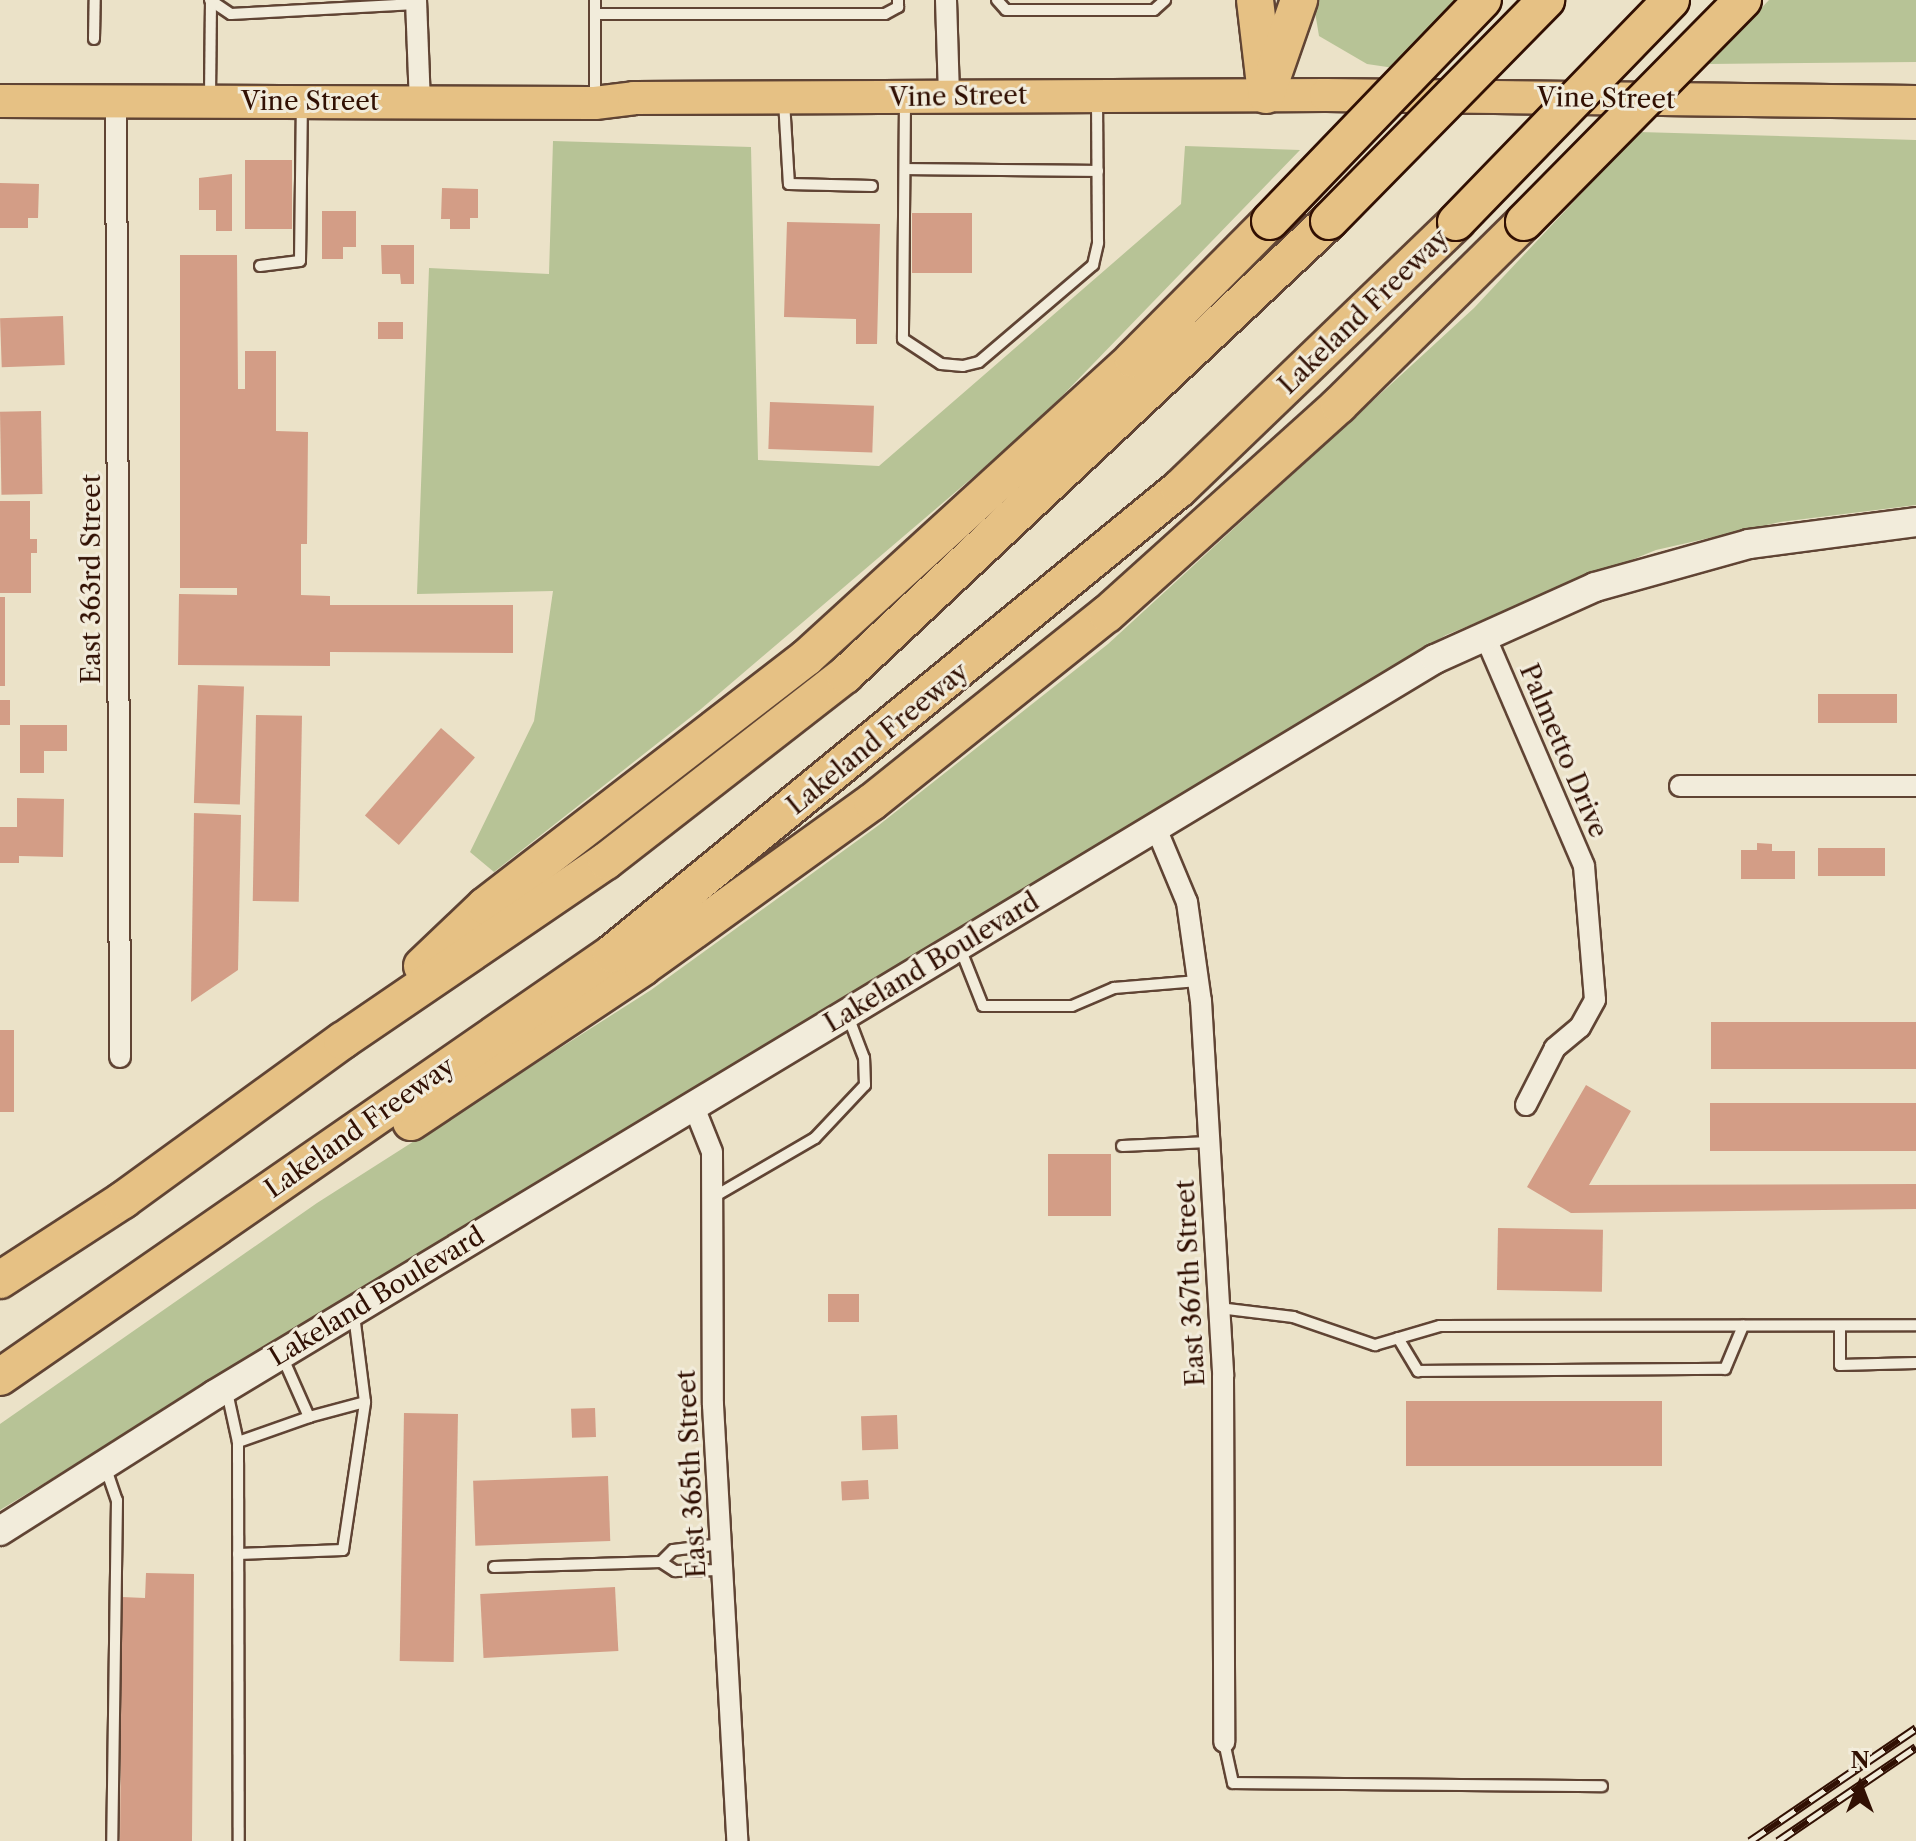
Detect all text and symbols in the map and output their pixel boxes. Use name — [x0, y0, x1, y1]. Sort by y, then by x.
street label: Vine Street — [889, 80, 1027, 114]
street label: Vine Street — [1537, 82, 1675, 116]
street label: Vine Street — [241, 86, 379, 118]
street label: Lakeland Freeway — [1273, 223, 1455, 401]
street label: East 363rd Street — [76, 474, 108, 684]
street label: Lakeland Freeway — [781, 656, 975, 822]
street label: Palmetto Drive — [1512, 659, 1614, 843]
street label: Lakeland Boulevard — [819, 886, 1045, 1040]
street label: Lakeland Freeway — [259, 1051, 461, 1205]
street label: East 367th Street — [1170, 1179, 1212, 1387]
street label: Lakeland Boulevard — [264, 1220, 490, 1374]
street label: East 365th Street — [671, 1369, 713, 1579]
north arrow — [1820, 1745, 1900, 1825]
text: N — [1850, 1747, 1870, 1774]

